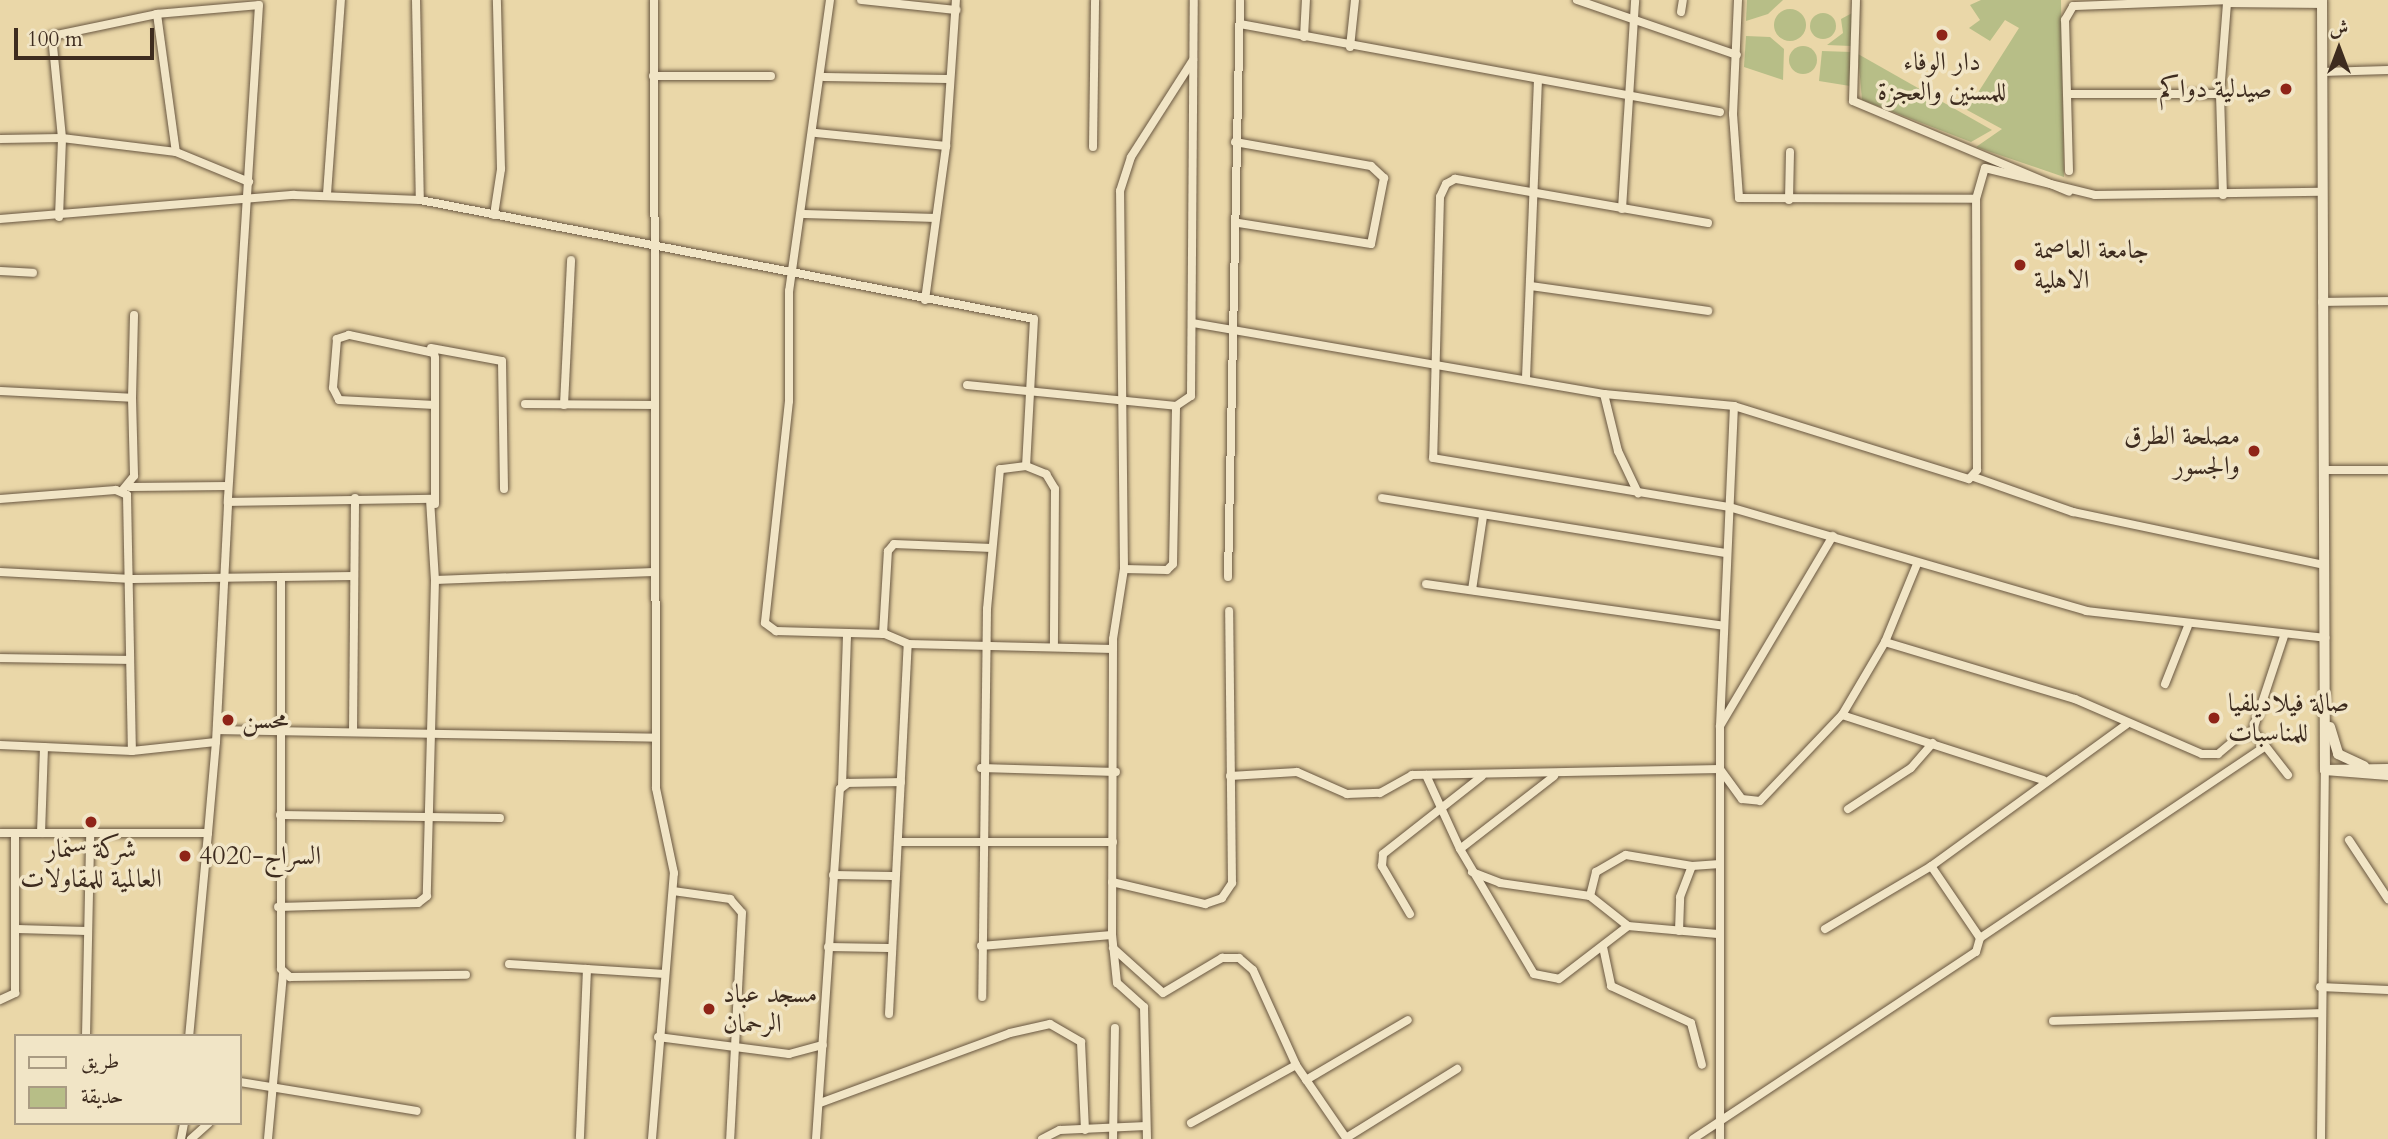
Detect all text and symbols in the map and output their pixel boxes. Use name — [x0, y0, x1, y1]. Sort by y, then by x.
scale bar — [18, 14, 158, 58]
north arrow — [2304, 14, 2374, 84]
text: ش — [2330, 15, 2348, 41]
text: 100 m — [27, 25, 83, 54]
marker: دار الوفاء للمسنين والعجزة — [1934, 27, 1950, 43]
place label: دار الوفاء للمسنين والعجزة — [1878, 46, 2006, 108]
place label: صيدلية دواكم — [2159, 73, 2272, 105]
marker: صيدلية دواكم — [2278, 81, 2294, 97]
place label: جامعة العاصمة الاهلية — [2034, 234, 2149, 296]
marker: جامعة العاصمة الاهلية — [2012, 257, 2028, 273]
place label: مصلحة الطرق والجسور — [2124, 420, 2240, 481]
marker: مصلحة الطرق والجسور — [2246, 443, 2262, 459]
place label: صالة فيلاديلفيا للمناسبات — [2228, 687, 2349, 748]
place label: محسن — [242, 704, 288, 736]
marker: صالة فيلاديلفيا للمناسبات — [2206, 710, 2222, 726]
marker: محسن — [220, 712, 236, 728]
marker: شركة سنمار العالمية للمقاولات — [83, 814, 99, 830]
place label: شركة سنمار العالمية للمقاولات — [20, 833, 162, 894]
place label: السراج-4020 — [199, 840, 321, 872]
marker: السراج-4020 — [177, 848, 193, 864]
place label: مسجد عباد الرحمان — [723, 978, 817, 1040]
marker: مسجد عباد الرحمان — [701, 1001, 717, 1017]
legend — [14, 1034, 242, 1125]
text: طريق — [81, 1047, 119, 1076]
text: حديقة — [81, 1082, 124, 1111]

